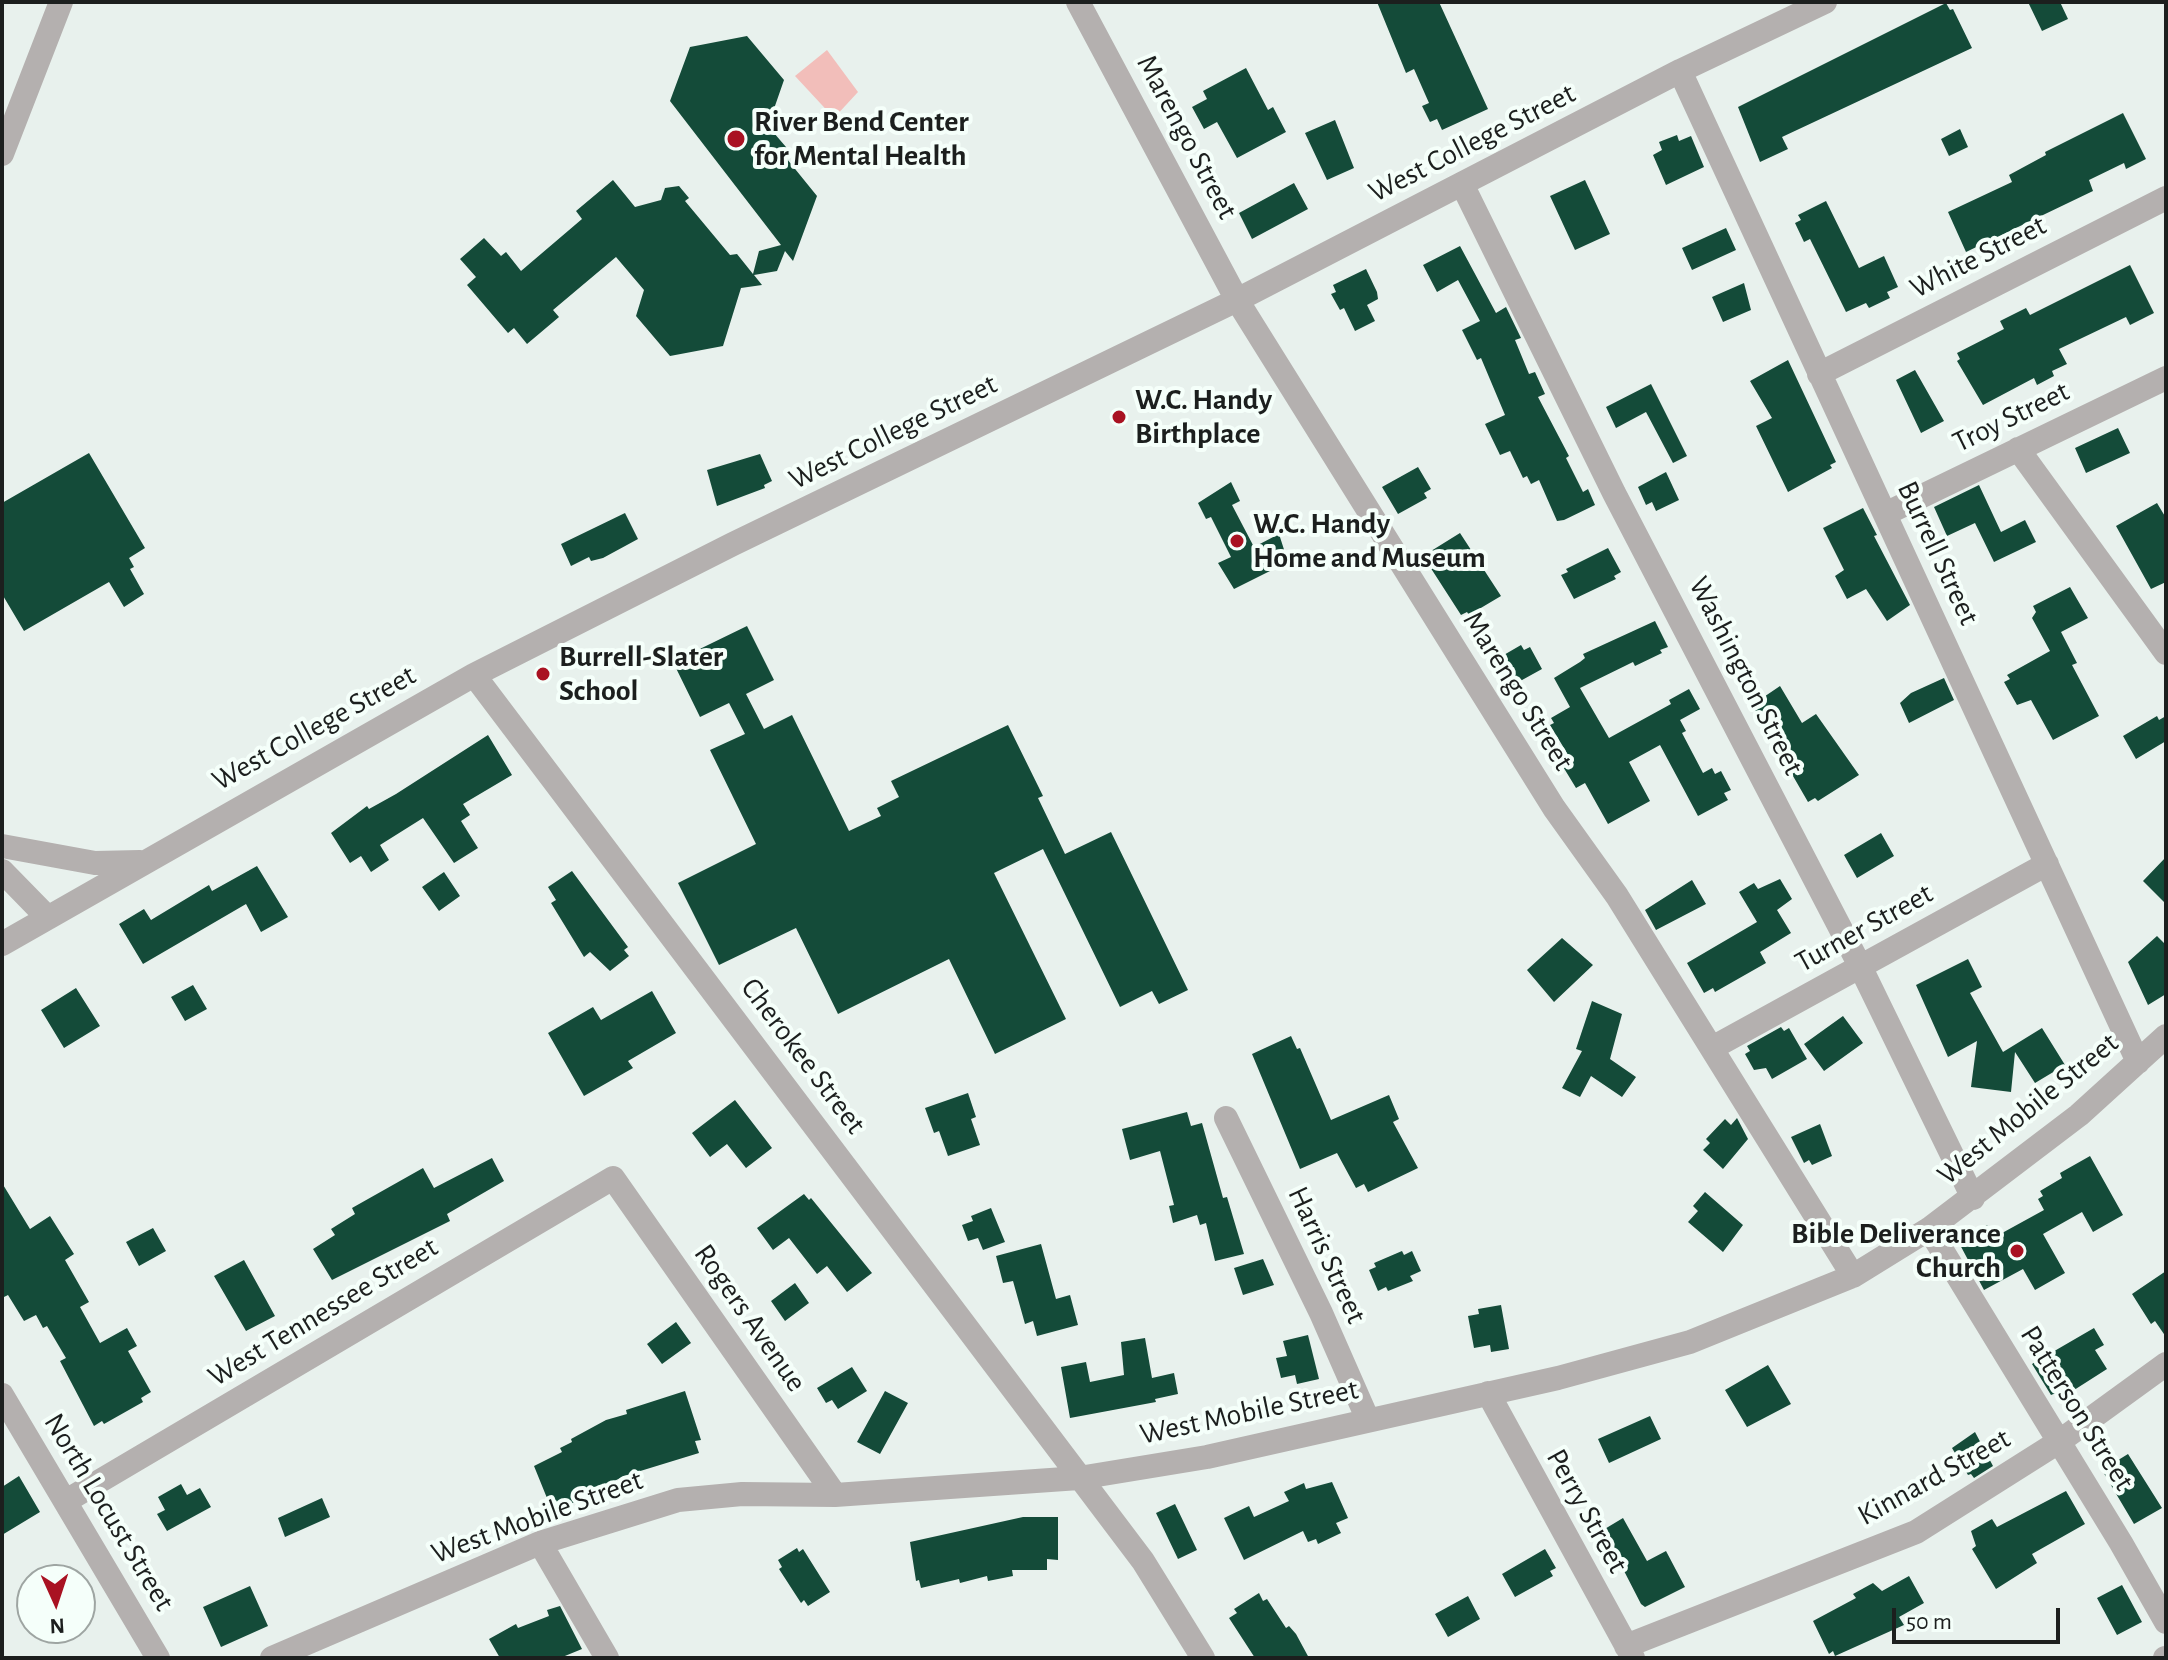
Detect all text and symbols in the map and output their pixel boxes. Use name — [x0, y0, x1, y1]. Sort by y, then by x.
street label: Marengo Street — [1129, 49, 1245, 225]
street label: West College Street — [1363, 75, 1581, 211]
place label: River Bend Center for Mental Health — [754, 104, 969, 174]
marker: River Bend Center for Mental Health — [725, 128, 747, 150]
street label: White Street — [1904, 207, 2052, 307]
street label: West College Street — [783, 366, 1003, 498]
street label: Troy Street — [1947, 373, 2075, 461]
place label: W.C. Handy Birthplace — [1135, 382, 1272, 452]
marker: W.C. Handy Birthplace — [1110, 408, 1128, 426]
street label: Burrell Street — [1889, 475, 1987, 631]
place label: W.C. Handy Home and Museum — [1253, 506, 1486, 576]
marker: W.C. Handy Home and Museum — [1228, 532, 1246, 550]
street label: Washington Street — [1681, 571, 1811, 781]
street label: Marengo Street — [1455, 605, 1581, 777]
place label: Burrell-Slater School — [559, 639, 723, 710]
street label: West College Street — [206, 657, 422, 799]
marker: Burrell-Slater School — [534, 665, 552, 683]
street label: Turner Street — [1789, 875, 1939, 981]
street label: Cherokee Street — [733, 971, 873, 1141]
street label: West Mobile Street — [1930, 1025, 2126, 1193]
street label: Harris Street — [1280, 1181, 1374, 1329]
place label: Bible Deliverance Church — [1791, 1216, 2001, 1286]
street label: West Tennessee Street — [202, 1229, 444, 1395]
street label: Rogers Avenue — [686, 1237, 814, 1399]
marker: Bible Deliverance Church — [2008, 1242, 2026, 1260]
street label: Patterson Street — [2012, 1319, 2142, 1497]
street label: West Mobile Street — [1137, 1371, 1361, 1453]
street label: North Locust Street — [36, 1407, 182, 1617]
street label: Kinnard Street — [1852, 1420, 2016, 1534]
street label: Perry Street — [1538, 1443, 1636, 1579]
street label: West Mobile Street — [426, 1462, 648, 1572]
north arrow — [16, 1564, 96, 1644]
scale bar — [1896, 1592, 2064, 1642]
text: 50 m — [1906, 1610, 1952, 1634]
text: N — [49, 1615, 65, 1637]

